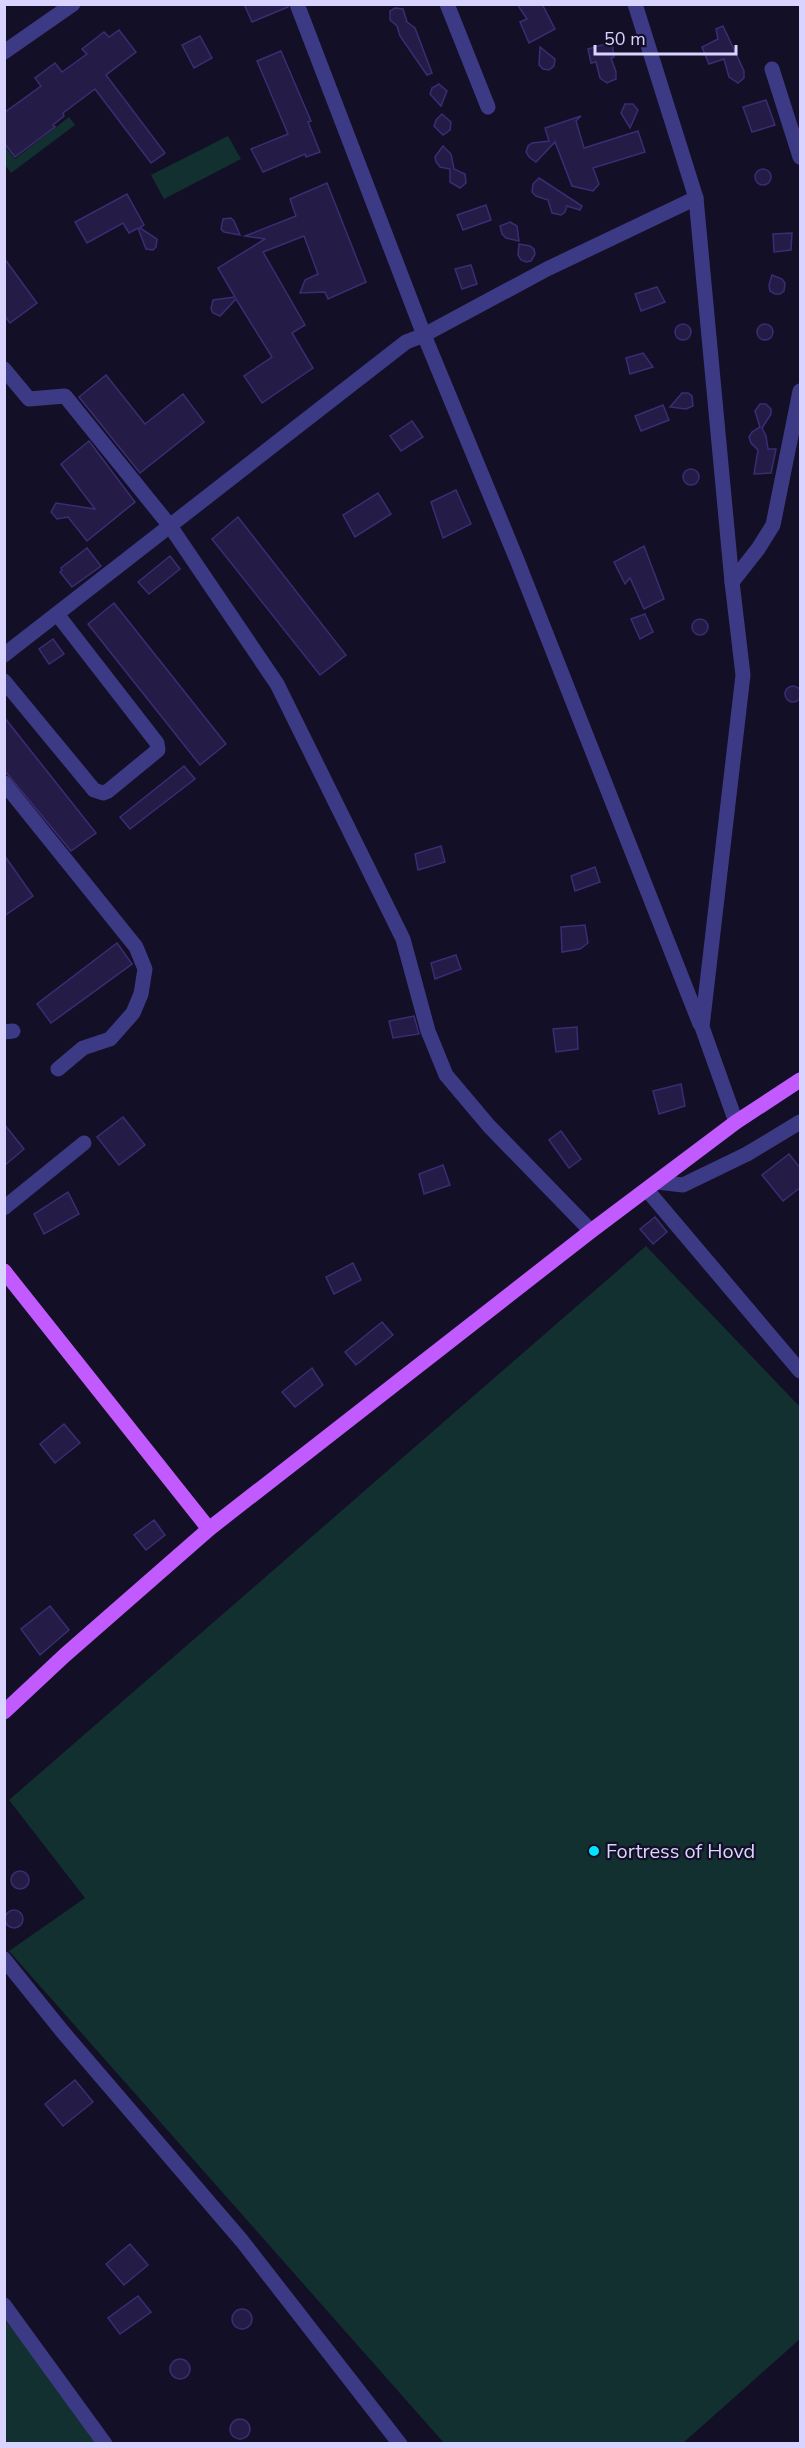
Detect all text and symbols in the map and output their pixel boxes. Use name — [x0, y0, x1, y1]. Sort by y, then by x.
scale bar — [595, 18, 736, 56]
text: 50 m — [604, 27, 646, 51]
place label: Fortress of Hovd — [606, 1838, 755, 1865]
marker: Fortress of Hovd — [587, 1844, 601, 1858]

